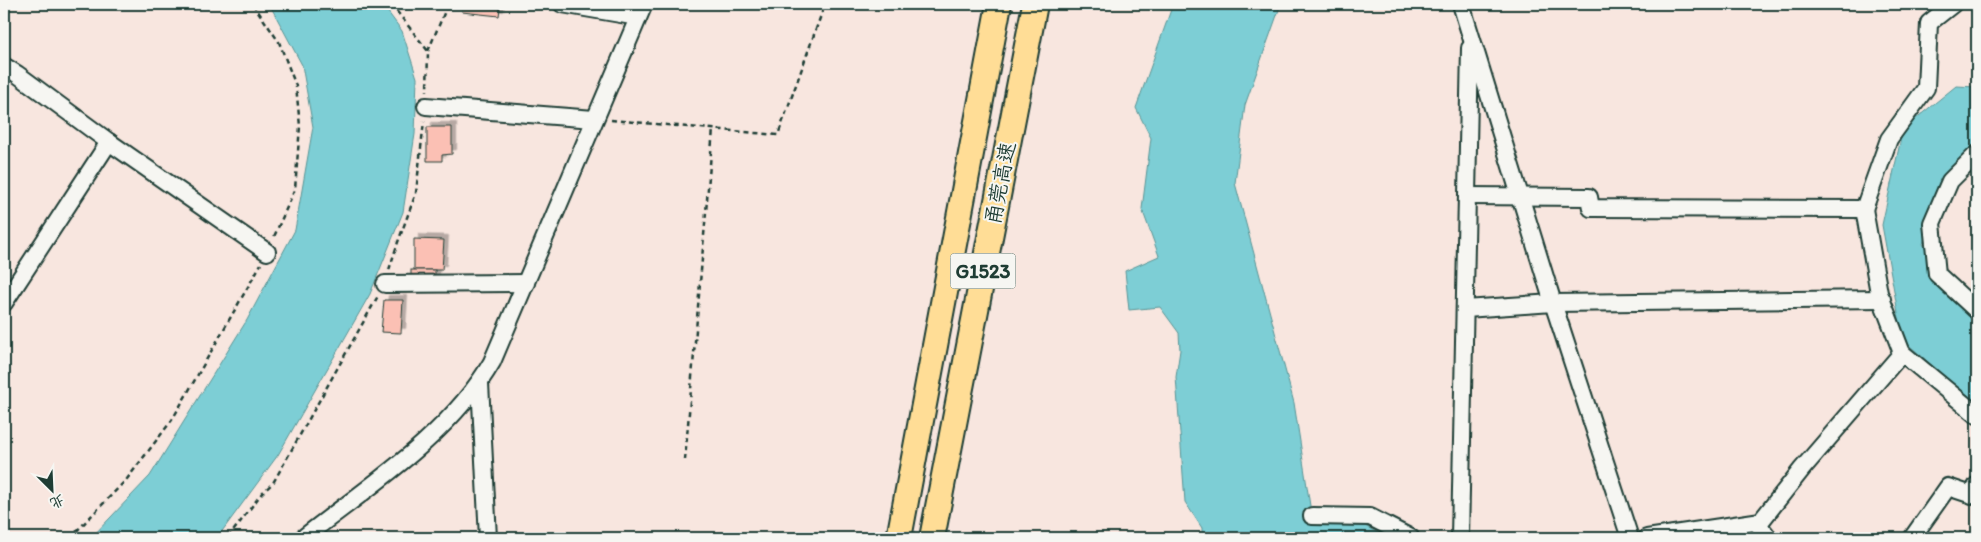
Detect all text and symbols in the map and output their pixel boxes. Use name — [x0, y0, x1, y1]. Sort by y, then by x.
street label: 甬莞高速 — [980, 139, 1020, 227]
road number: G1523 — [950, 254, 1016, 288]
north arrow — [28, 464, 78, 514]
text: 北 — [47, 491, 67, 512]

